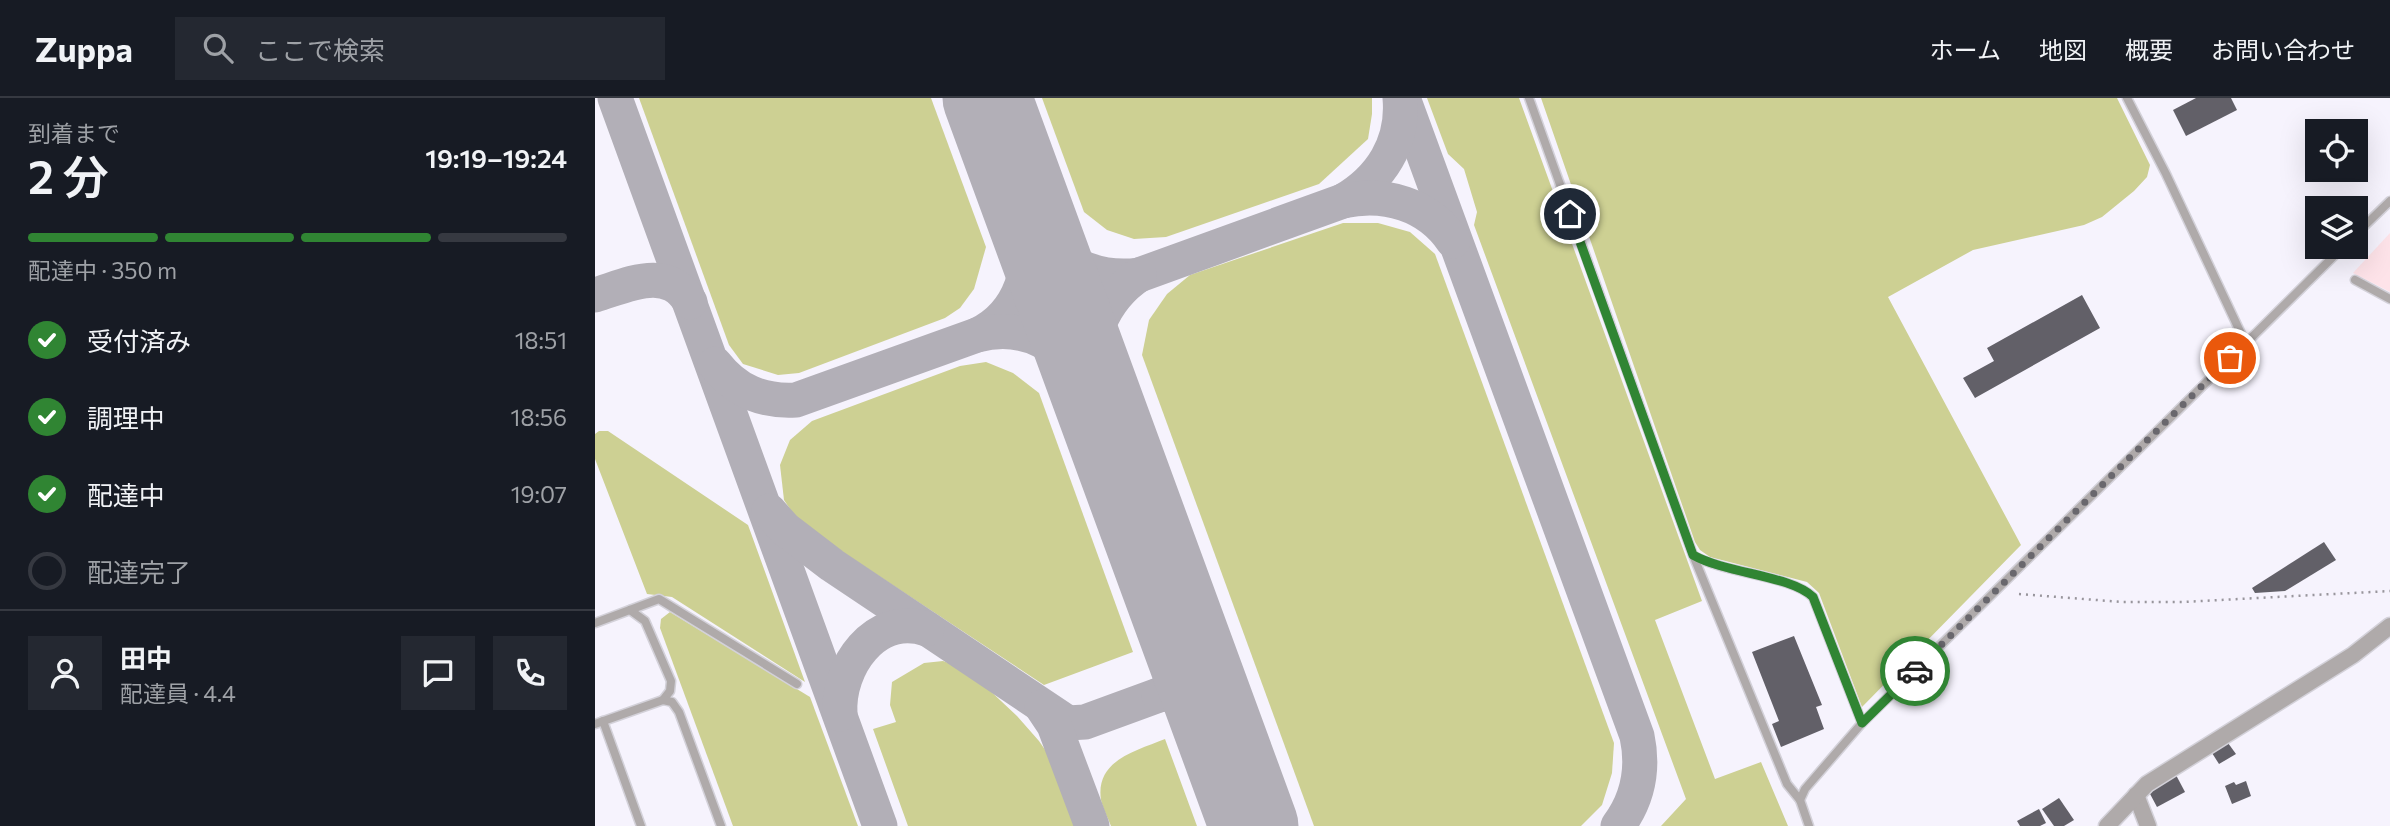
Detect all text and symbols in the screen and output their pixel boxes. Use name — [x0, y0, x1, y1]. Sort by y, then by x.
search box — [175, 17, 665, 80]
text: Zuppa — [35, 28, 133, 69]
icon: search — [199, 29, 237, 67]
text: ここで検索 — [255, 34, 385, 65]
text: ホーム — [1930, 35, 2001, 64]
text: 地図 — [2039, 35, 2087, 64]
text: 概要 — [2125, 35, 2173, 64]
text: お問い合わせ — [2211, 35, 2355, 64]
text: 到着まで — [28, 119, 120, 147]
map controls — [2305, 119, 2368, 259]
button: locate — [2305, 119, 2368, 182]
text: 19:19–19:24 — [425, 142, 567, 173]
text: 2 分 — [28, 147, 109, 203]
pin — [1540, 184, 1600, 244]
icon: home — [1551, 195, 1589, 233]
button: layers — [2305, 196, 2368, 259]
text: 配達中 · 350 m — [28, 256, 177, 284]
icon: check — [28, 321, 66, 359]
text: 受付済み — [87, 325, 191, 356]
text: 18:51 — [515, 326, 567, 354]
pin — [2200, 328, 2260, 388]
icon: bag — [2211, 339, 2249, 377]
icon: check — [28, 398, 66, 436]
text: 調理中 — [87, 402, 165, 433]
text: 18:56 — [511, 403, 567, 431]
icon: check — [28, 475, 66, 513]
text: 配達中 — [87, 479, 165, 510]
text: 19:07 — [511, 480, 567, 508]
text: 配達完了 — [87, 556, 191, 587]
button: person — [28, 636, 102, 710]
button: chat — [401, 636, 475, 710]
button: phone — [493, 636, 567, 710]
courier — [1880, 636, 1950, 706]
text: 田中 — [120, 642, 172, 673]
icon: car — [1896, 652, 1934, 690]
text: 配達員 · 4.4 — [120, 679, 236, 707]

